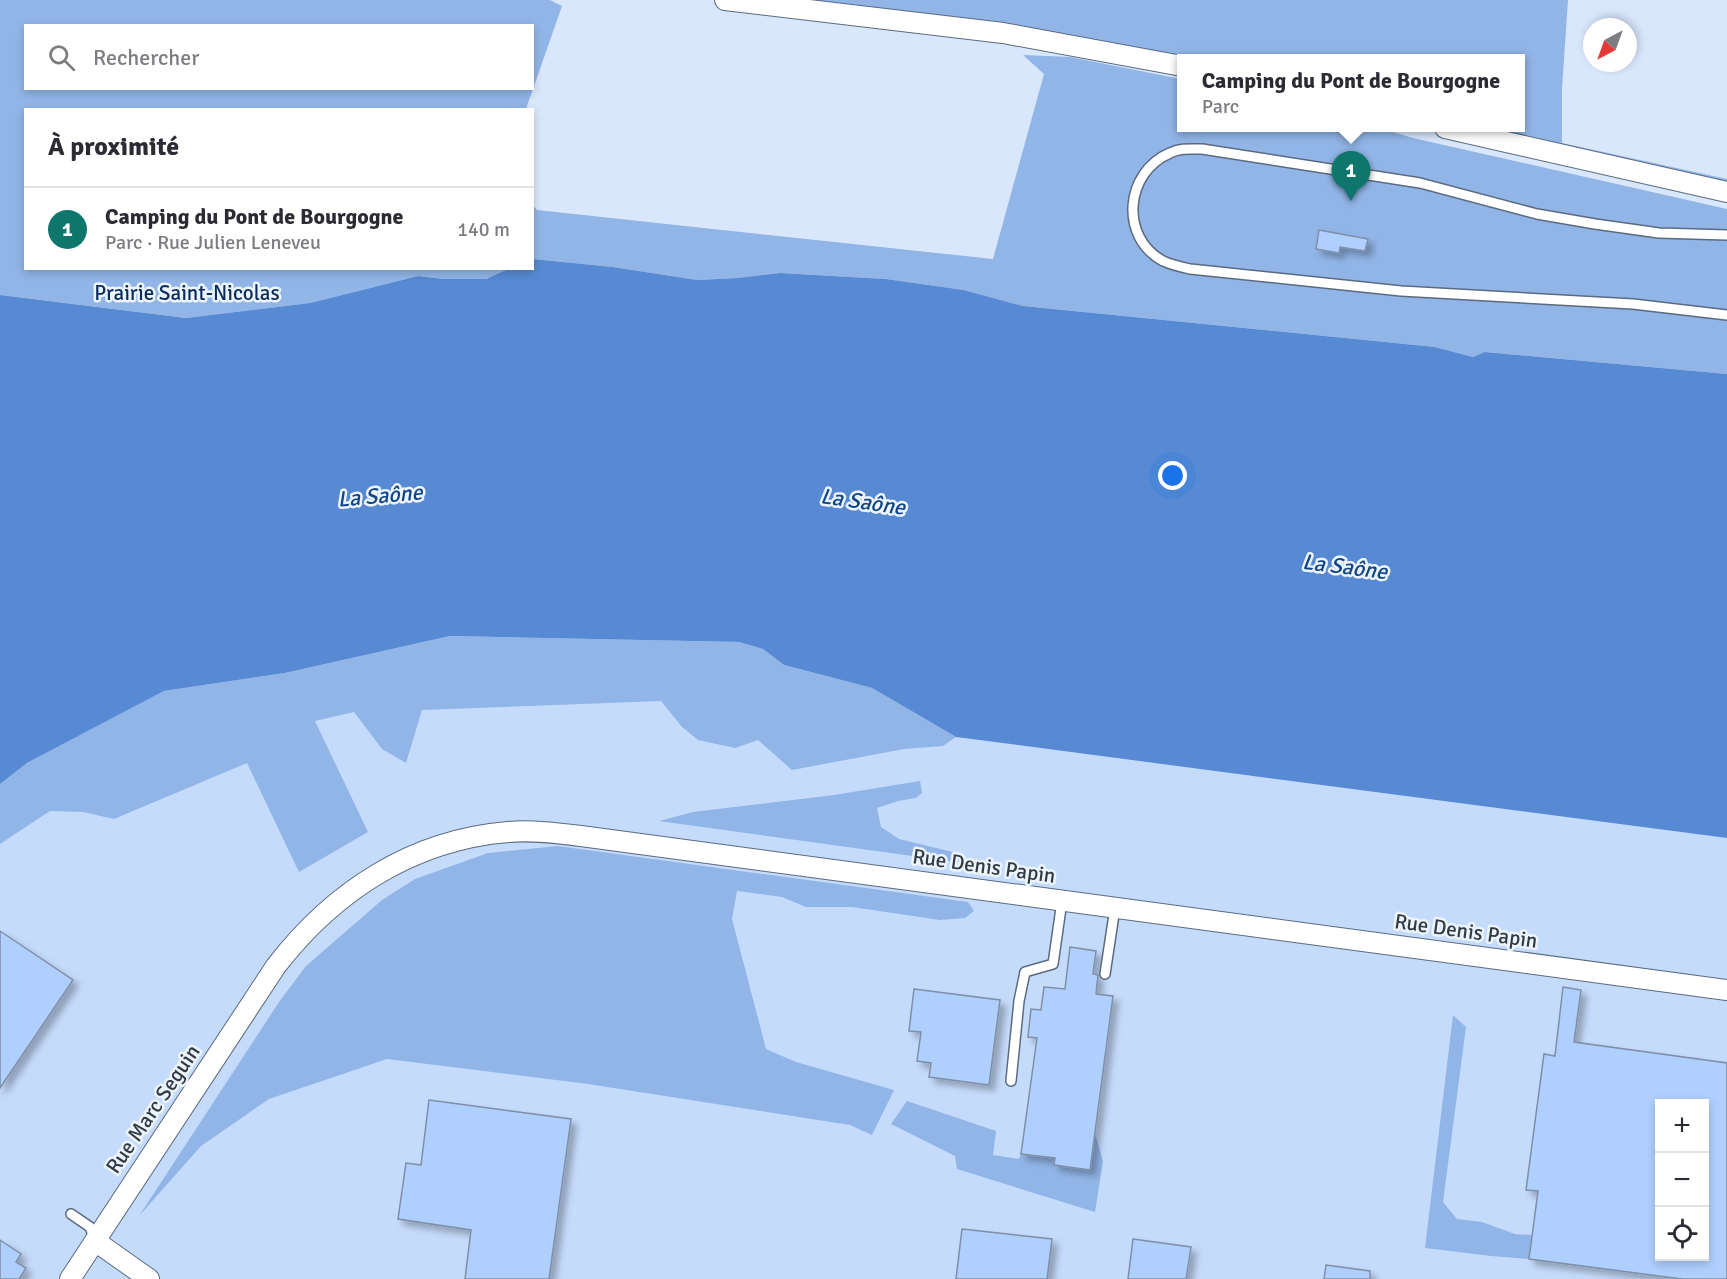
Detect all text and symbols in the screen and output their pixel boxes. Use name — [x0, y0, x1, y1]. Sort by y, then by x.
north arrow — [1583, 18, 1637, 72]
search box — [24, 24, 534, 90]
icon: search — [45, 41, 78, 74]
text: Rechercher — [93, 44, 199, 71]
popup — [1177, 54, 1525, 132]
text: Camping du Pont de Bourgogne — [1202, 67, 1500, 94]
text: Parc — [1202, 94, 1239, 119]
text: À proximité — [48, 131, 179, 163]
pin: 1 — [1332, 152, 1370, 201]
text: Camping du Pont de Bourgogne — [105, 203, 404, 230]
text: 1 — [62, 217, 73, 242]
text: 140 m — [457, 217, 510, 242]
text: Parc · Rue Julien Leneveu — [105, 230, 321, 255]
park label: Prairie Saint-Nicolas — [94, 280, 280, 306]
your location — [1158, 461, 1187, 490]
water label: La Saône — [337, 478, 425, 513]
water label: La Saône — [819, 482, 908, 521]
water label: La Saône — [1301, 548, 1390, 585]
street label: Rue Denis Papin — [911, 843, 1057, 889]
street label: Rue Denis Papin — [1393, 908, 1539, 954]
street label: Rue Marc Seguin — [100, 1040, 206, 1178]
map controls — [1655, 1099, 1709, 1261]
button: + — [1655, 1099, 1709, 1153]
button: − — [1655, 1153, 1709, 1207]
button: locate — [1655, 1207, 1709, 1261]

